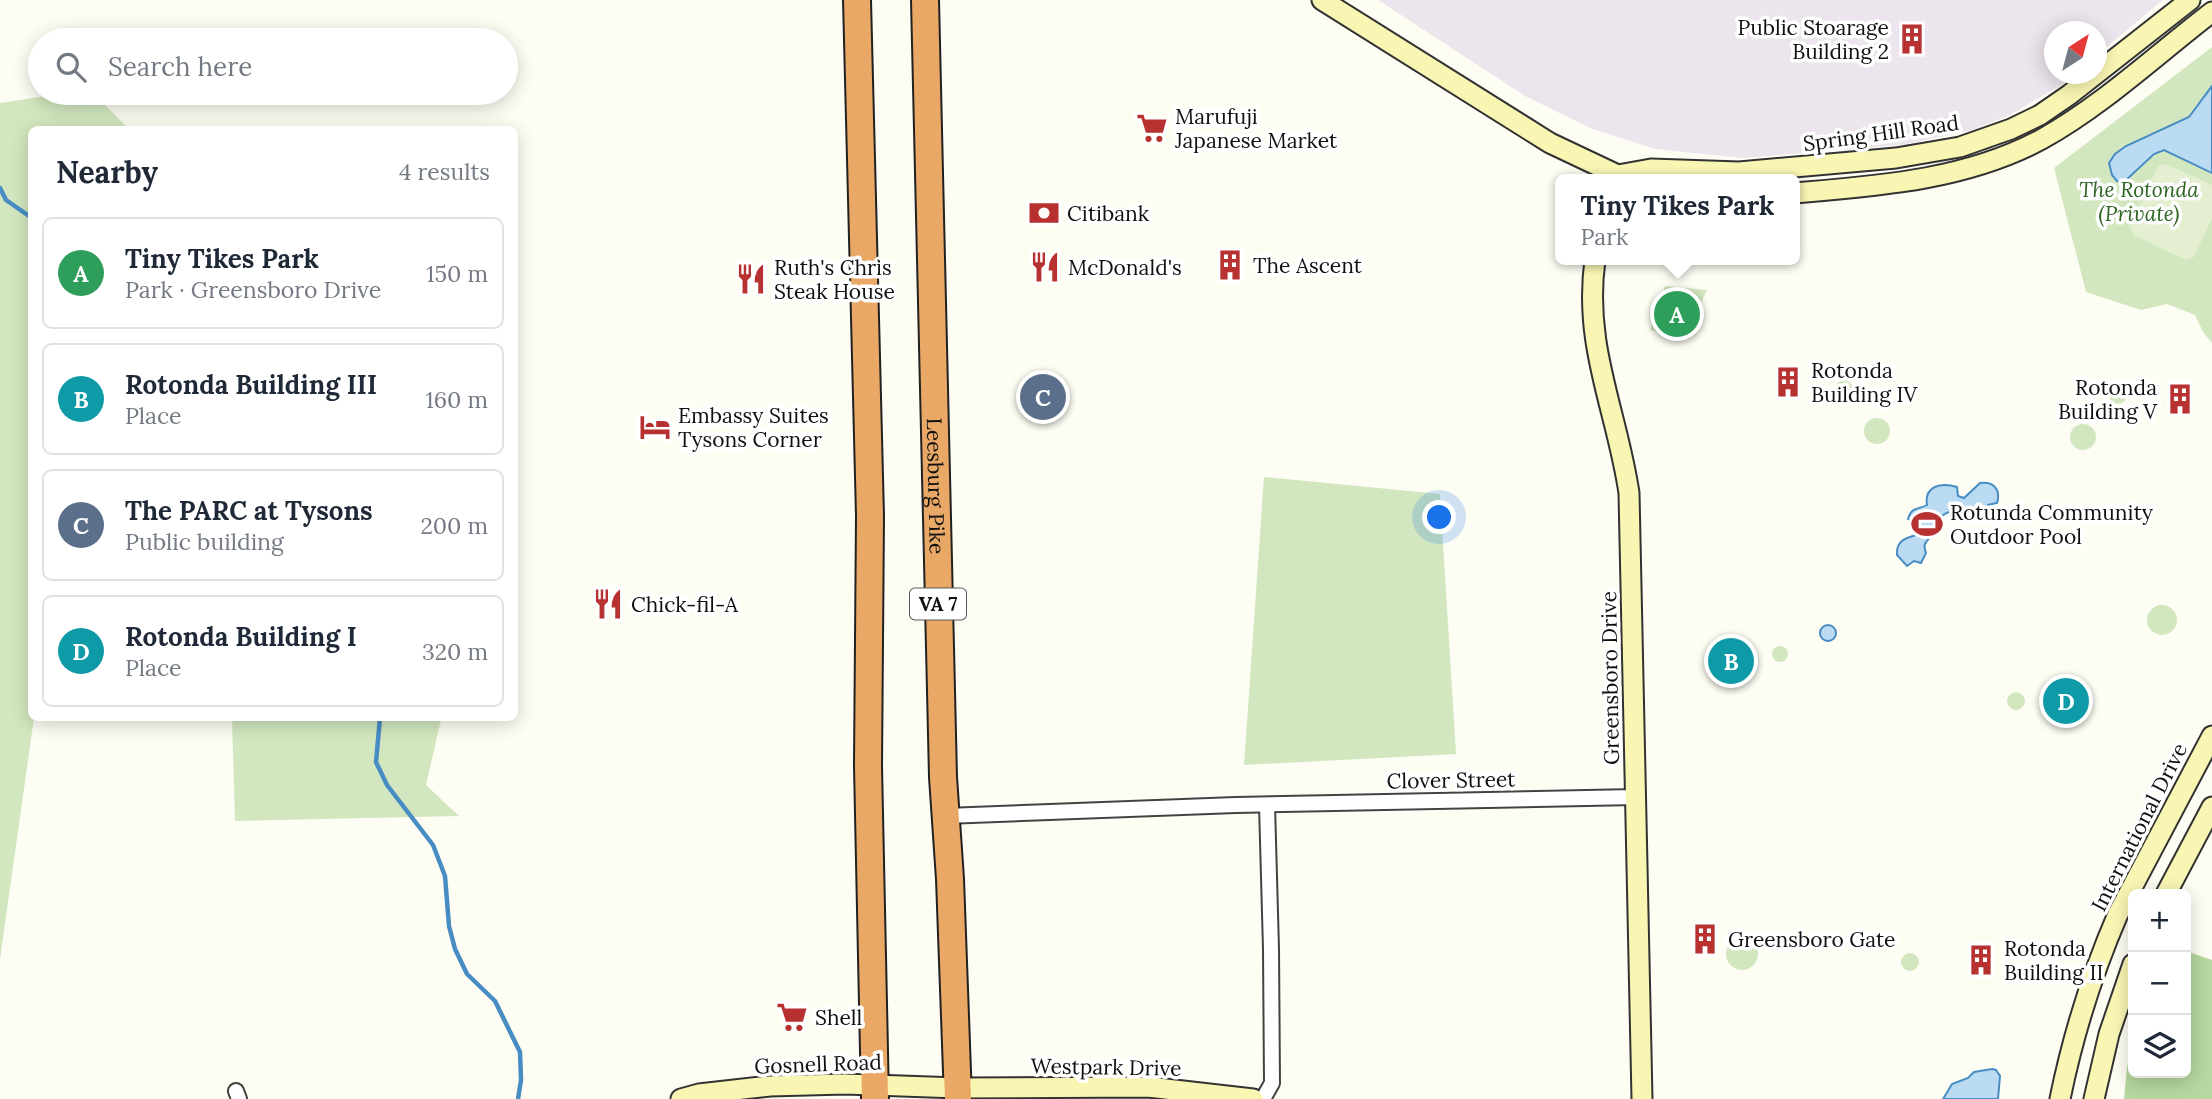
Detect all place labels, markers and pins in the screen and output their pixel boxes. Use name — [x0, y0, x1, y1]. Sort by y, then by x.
place label: Public Stoarage Building 2 — [1737, 14, 1889, 65]
building icon: Public Stoarage Building 2 — [1895, 22, 1929, 56]
place label: Marufuji Japanese Market — [1174, 103, 1338, 154]
supermarket icon: Marufuji Japanese Market — [1135, 111, 1169, 145]
bank icon: Citibank — [1027, 196, 1061, 230]
place label: Citibank — [1067, 200, 1150, 227]
building icon: The Ascent — [1213, 248, 1247, 282]
restaurant icon: McDonald's — [1028, 250, 1062, 284]
place label: The Ascent — [1253, 252, 1363, 279]
place label: Ruth's Chris Steak House — [774, 254, 895, 305]
place label: McDonald's — [1068, 254, 1182, 281]
restaurant icon: Ruth's Chris Steak House — [734, 262, 768, 296]
pin: A — [1654, 288, 1700, 340]
place label: Rotonda Building IV — [1811, 357, 1918, 408]
building icon: Rotonda Building IV — [1771, 365, 1805, 399]
pin: C — [1020, 371, 1066, 423]
place label: Rotonda Building V — [2058, 374, 2158, 425]
building icon: Rotonda Building V — [2163, 382, 2197, 416]
place label: Embassy Suites Tysons Corner — [678, 402, 829, 453]
hotel icon: Embassy Suites Tysons Corner — [638, 410, 672, 444]
place label: Rotunda Community Outdoor Pool — [1950, 499, 2153, 550]
sports icon: Rotunda Community Outdoor Pool — [1910, 507, 1944, 541]
restaurant icon: Chick-fil-A — [591, 587, 625, 621]
place label: Chick-fil-A — [631, 591, 739, 618]
pin: B — [1708, 635, 1754, 687]
pin: D — [2043, 675, 2089, 727]
building icon: Greensboro Gate — [1688, 922, 1722, 956]
place label: Greensboro Gate — [1728, 926, 1896, 953]
place label: Rotonda Building II — [2004, 935, 2103, 986]
building icon: Rotonda Building II — [1964, 943, 1998, 977]
supermarket icon: Shell — [775, 1000, 809, 1034]
place label: Shell — [815, 1004, 862, 1031]

